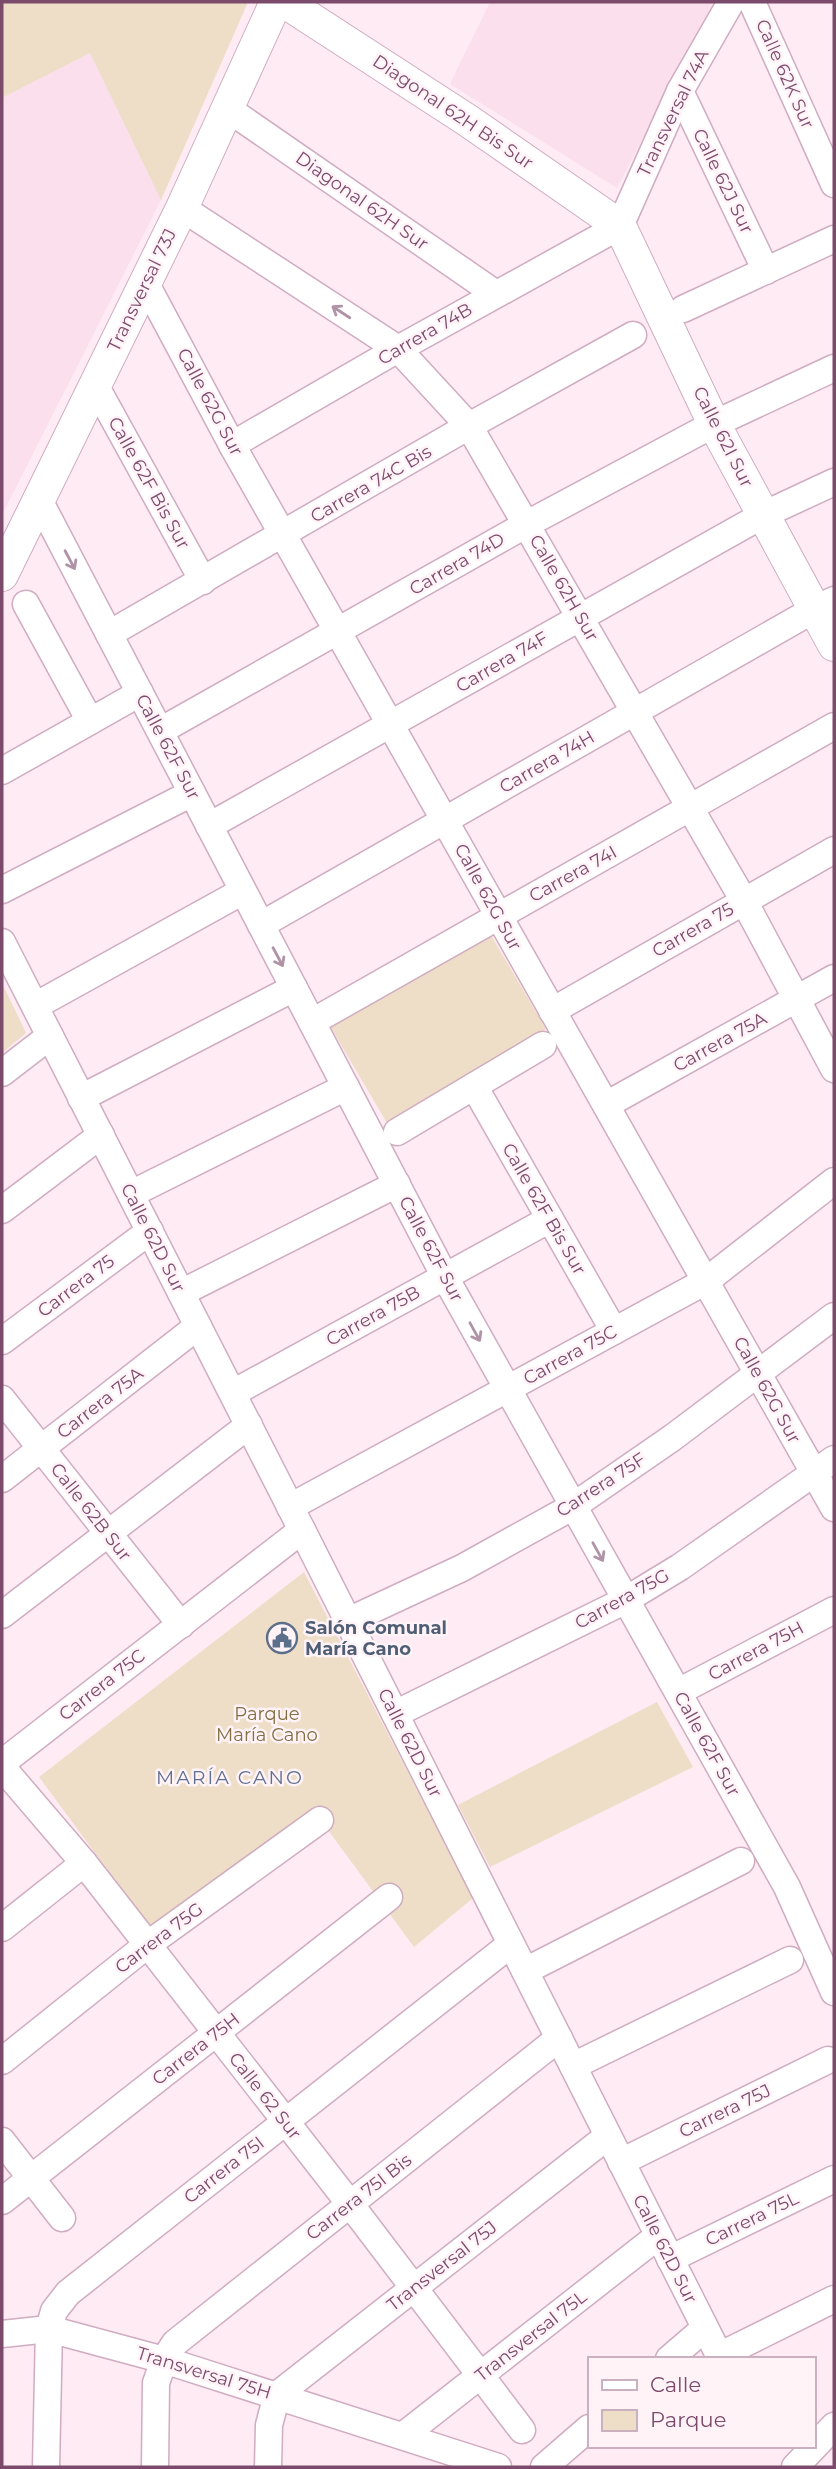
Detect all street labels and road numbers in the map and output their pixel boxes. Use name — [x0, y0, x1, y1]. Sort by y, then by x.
street label: Calle 62K Sur — [751, 16, 819, 132]
street label: Transversal 74A — [633, 46, 713, 180]
street label: Diagonal 62H Bis Sur — [368, 50, 538, 174]
street label: Calle 62J Sur — [688, 125, 758, 237]
street label: Diagonal 62H Sur — [291, 147, 433, 255]
street label: Transversal 73J — [103, 225, 181, 355]
street label: Carrera 74B — [374, 298, 476, 370]
street label: Calle 62G Sur — [172, 344, 248, 460]
street label: Calle 62I Sur — [688, 383, 758, 491]
street label: Calle 62F Bis Sur — [103, 413, 195, 553]
street label: Carrera 74C Bis — [307, 440, 436, 528]
street label: Carrera 74D — [406, 528, 508, 600]
street label: Calle 62H Sur — [525, 531, 603, 645]
street label: Carrera 74F — [452, 627, 552, 697]
street label: Calle 62F Sur — [131, 691, 205, 803]
street label: Carrera 74H — [496, 726, 598, 798]
street label: Calle 62G Sur — [450, 840, 526, 954]
street label: Carrera 74I — [525, 841, 621, 907]
street label: Carrera 75 — [648, 898, 738, 962]
street label: Carrera 75A — [669, 1007, 771, 1077]
street label: Calle 62F Bis Sur — [497, 1139, 591, 1279]
street label: Calle 62D Sur — [116, 1180, 190, 1296]
street label: Calle 62F Sur — [394, 1193, 468, 1305]
street label: Carrera 75 — [33, 1250, 119, 1322]
street label: Carrera 75B — [322, 1281, 424, 1351]
street label: Carrera 75C — [520, 1320, 621, 1390]
street label: Calle 62G Sur — [729, 1333, 805, 1447]
street label: Carrera 75A — [52, 1362, 148, 1443]
street label: Carrera 75F — [552, 1448, 650, 1522]
street label: Calle 62B Sur — [46, 1459, 136, 1565]
street label: Carrera 75G — [571, 1564, 673, 1634]
street label: Carrera 75H — [704, 1617, 808, 1685]
street label: Carrera 75C — [55, 1644, 150, 1725]
street label: Calle 62D Sur — [373, 1685, 447, 1801]
street label: Calle 62F Sur — [669, 1688, 745, 1800]
street label: Carrera 75G — [111, 1898, 207, 1978]
street label: Carrera 75H — [148, 2008, 244, 2090]
street label: Calle 62 Sur — [224, 2048, 306, 2144]
street label: Carrera 75J — [676, 2079, 774, 2143]
street label: Carrera 75I — [179, 2132, 269, 2208]
street label: Carrera 75I Bis — [302, 2149, 416, 2245]
street label: Carrera 75L — [702, 2187, 803, 2251]
street label: Calle 62D Sur — [628, 2191, 702, 2307]
street label: Transversal 75J — [383, 2216, 501, 2316]
street label: Transversal 75L — [471, 2285, 591, 2386]
street label: Transversal 75H — [134, 2342, 274, 2404]

